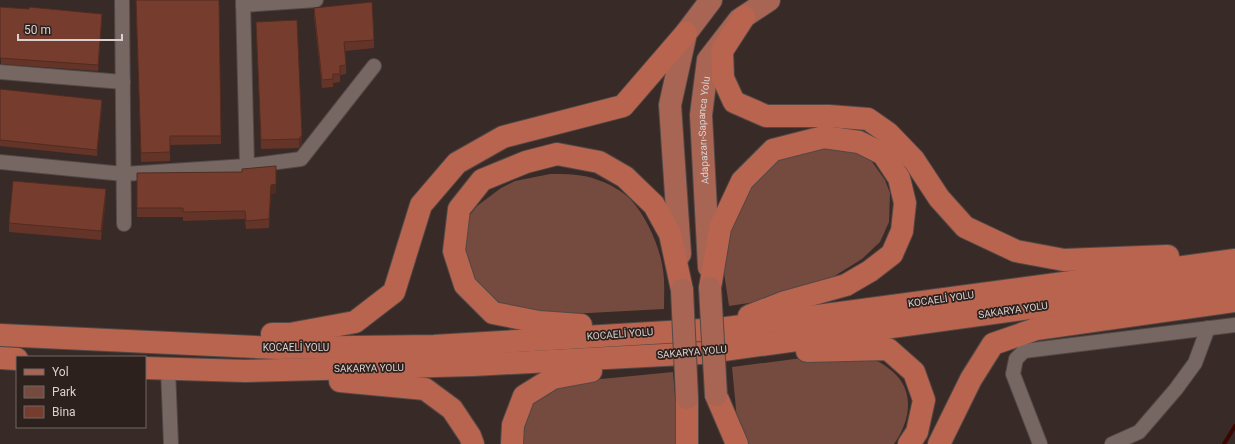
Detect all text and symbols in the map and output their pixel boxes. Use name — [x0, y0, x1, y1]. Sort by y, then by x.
scale bar — [18, 16, 122, 42]
text: 50 m — [24, 23, 51, 37]
street label: Adapazarı-Sapanca Yolu — [695, 76, 711, 185]
street label: KOCAELİ YOLU — [907, 288, 975, 309]
street label: SAKARYA YOLU — [978, 300, 1048, 320]
street label: KOCAELİ YOLU — [586, 325, 654, 342]
street label: KOCAELİ YOLU — [263, 341, 329, 353]
street label: SAKARYA YOLU — [657, 343, 727, 361]
legend — [16, 356, 146, 428]
street label: SAKARYA YOLU — [334, 362, 404, 374]
text: Yol — [52, 365, 69, 379]
text: Park — [52, 385, 77, 399]
text: Bina — [52, 405, 76, 419]

